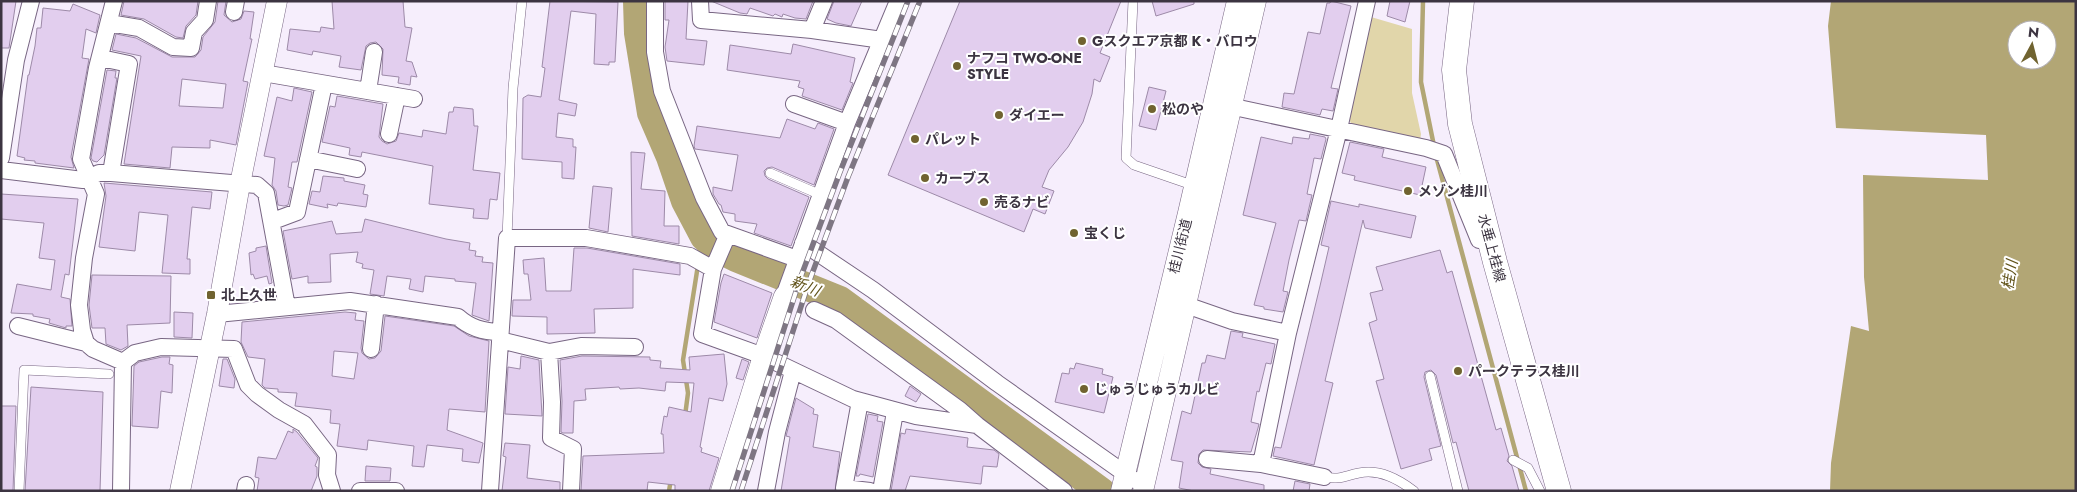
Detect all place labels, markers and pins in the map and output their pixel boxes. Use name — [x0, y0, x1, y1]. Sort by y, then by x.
place label: Gスクエア京都 K・バロウ — [1092, 31, 1257, 51]
marker: Gスクエア京都 K・バロウ — [1076, 35, 1088, 47]
place label: ナフコ TWO-ONE STYLE — [967, 48, 1082, 84]
marker: ナフコ TWO-ONE STYLE — [951, 60, 963, 72]
place label: 松のや — [1162, 99, 1204, 119]
marker: 松のや — [1146, 103, 1158, 115]
place label: ダイエー — [1009, 105, 1065, 125]
marker: ダイエー — [993, 109, 1005, 121]
place label: パレット — [925, 129, 981, 149]
marker: パレット — [909, 133, 921, 145]
place label: カーブス — [935, 168, 990, 188]
marker: カーブス — [919, 172, 931, 184]
place label: メゾン桂川 — [1418, 181, 1488, 201]
marker: メゾン桂川 — [1402, 185, 1414, 197]
place label: 売るナビ — [994, 192, 1050, 212]
marker: 売るナビ — [978, 196, 990, 208]
place label: 宝くじ — [1084, 223, 1126, 243]
marker: 宝くじ — [1068, 227, 1080, 239]
place label: 北上久世 — [221, 285, 277, 305]
marker: 北上久世 — [205, 289, 217, 301]
place label: パークテラス桂川 — [1468, 361, 1580, 381]
marker: パークテラス桂川 — [1452, 365, 1464, 377]
place label: じゅうじゅうカルビ — [1094, 379, 1220, 399]
marker: じゅうじゅうカルビ — [1078, 383, 1090, 395]

